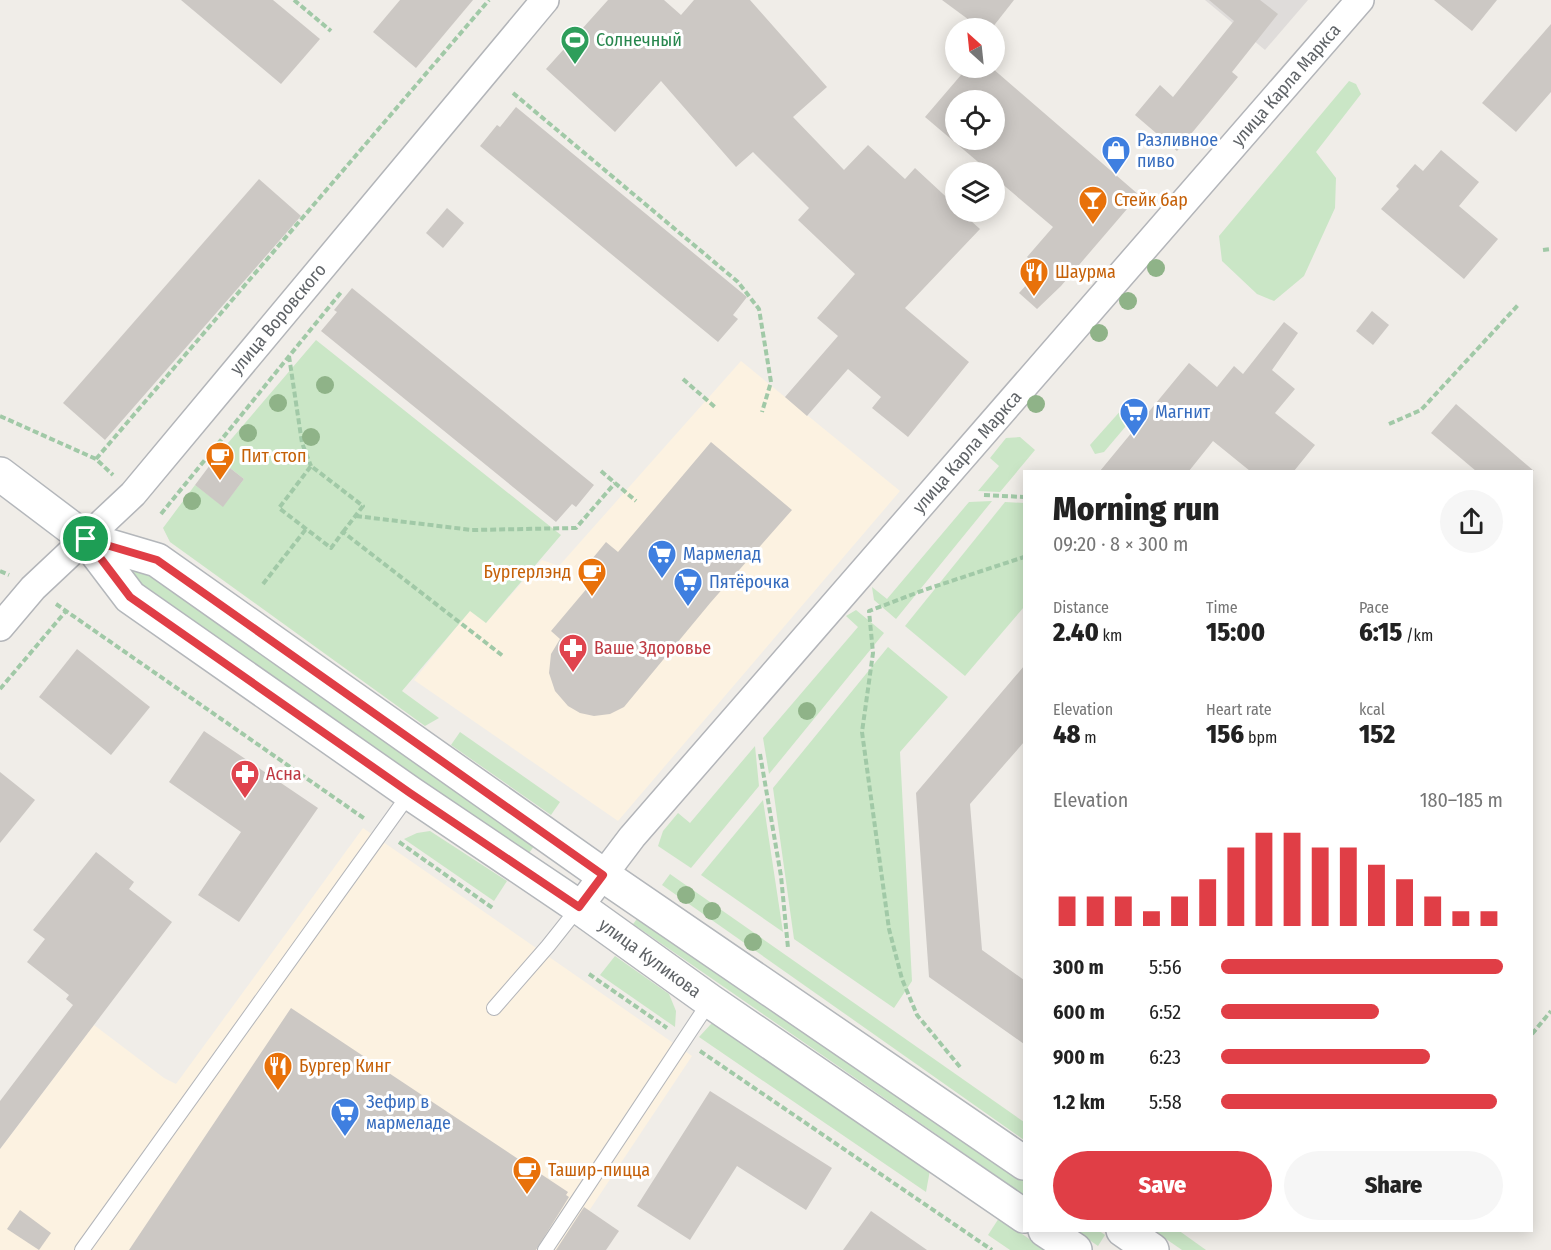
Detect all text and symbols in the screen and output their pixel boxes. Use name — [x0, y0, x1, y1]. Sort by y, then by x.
north arrow — [945, 18, 1005, 78]
map controls — [945, 18, 1005, 222]
street label: улица Карла Маркса — [1227, 19, 1345, 151]
sports icon: Солнечный — [559, 24, 591, 66]
place label: Солнечный — [596, 29, 682, 51]
button: locate — [945, 90, 1005, 150]
place label: Разливное пиво — [1137, 129, 1218, 172]
shop icon: Разливное пиво — [1100, 134, 1132, 176]
button: layers — [945, 162, 1005, 222]
bar icon: Стейк бар — [1077, 184, 1109, 226]
place label: Стейк бар — [1114, 189, 1188, 211]
restaurant icon: Шаурма — [1018, 256, 1050, 298]
street label: улица Воровского — [225, 259, 331, 379]
place label: Шаурма — [1055, 261, 1116, 283]
street label: улица Карла Маркса — [908, 386, 1026, 518]
supermarket icon: Магнит — [1118, 396, 1150, 438]
place label: Магнит — [1155, 401, 1211, 423]
cafe icon: Пит стоп — [204, 440, 236, 482]
place label: Пит стоп — [241, 445, 307, 467]
text: Morning run — [1053, 489, 1220, 529]
button: share — [1440, 490, 1503, 553]
pin — [60, 513, 111, 564]
icon: arrive — [69, 522, 102, 555]
text: 09:20 · 8 × 300 m — [1053, 532, 1189, 556]
supermarket icon: Мармелад — [646, 538, 678, 580]
place label: Мармелад — [683, 543, 761, 565]
cafe icon: Бургерлэнд — [576, 556, 608, 598]
place label: Бургерлэнд — [483, 561, 571, 583]
supermarket icon: Пятёрочка — [672, 566, 704, 608]
place label: Пятёрочка — [709, 571, 790, 593]
text: Distance — [1053, 598, 1109, 617]
text: Time — [1206, 598, 1238, 617]
text: Pace — [1359, 598, 1389, 617]
text: 2.40 — [1053, 617, 1099, 648]
text: 15:00 — [1206, 617, 1265, 648]
text: 6:15 — [1359, 617, 1402, 648]
text: km — [1099, 626, 1122, 645]
text: /km — [1402, 626, 1433, 645]
pharmacy icon: Ваше Здоровье — [557, 632, 589, 674]
place label: Ваше Здоровье — [594, 637, 711, 659]
text: Elevation — [1053, 700, 1113, 719]
text: Heart rate — [1206, 700, 1272, 719]
text: kcal — [1359, 700, 1385, 719]
text: 48 — [1053, 719, 1081, 750]
text: 156 — [1206, 719, 1244, 750]
text: 152 — [1359, 719, 1395, 750]
text: m — [1081, 728, 1097, 747]
text: bpm — [1244, 728, 1277, 747]
pharmacy icon: Асна — [229, 758, 261, 800]
place label: Асна — [266, 763, 302, 785]
text: Elevation — [1053, 788, 1128, 812]
text: 180–185 m — [1420, 788, 1503, 812]
street label: улица Куликова — [595, 914, 706, 1003]
text: 300 m — [1053, 955, 1104, 979]
text: 5:56 — [1149, 955, 1182, 979]
text: 600 m — [1053, 1000, 1105, 1024]
text: 6:52 — [1149, 1000, 1181, 1024]
text: 900 m — [1053, 1045, 1105, 1069]
text: 6:23 — [1149, 1045, 1181, 1069]
restaurant icon: Бургер Кинг — [262, 1050, 294, 1092]
place label: Бургер Кинг — [299, 1055, 391, 1077]
text: 1.2 km — [1053, 1090, 1105, 1114]
text: 5:58 — [1149, 1090, 1182, 1114]
place label: Зефир в мармеладе — [366, 1091, 451, 1134]
supermarket icon: Зефир в мармеладе — [329, 1096, 361, 1138]
button: Save — [1053, 1151, 1272, 1220]
button: Share — [1284, 1151, 1503, 1220]
cafe icon: Ташир-пицца — [511, 1154, 543, 1196]
place label: Ташир-пицца — [548, 1159, 650, 1181]

